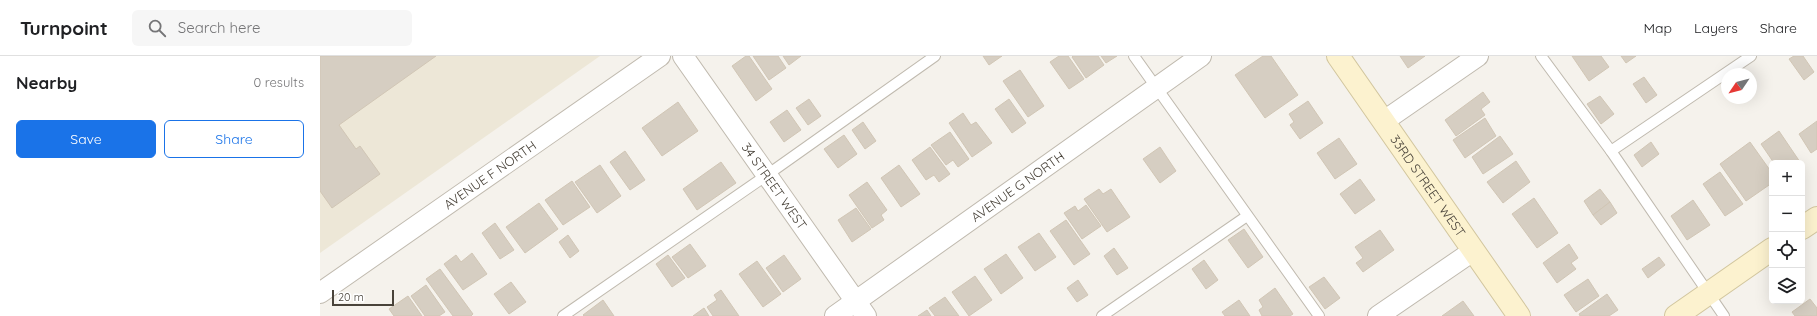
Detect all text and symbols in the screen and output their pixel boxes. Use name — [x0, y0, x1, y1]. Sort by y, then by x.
search box — [132, 10, 412, 46]
text: Turnpoint — [20, 16, 108, 40]
icon: search — [146, 17, 168, 39]
text: Search here — [178, 18, 261, 37]
text: Map — [1643, 19, 1672, 37]
text: Layers — [1694, 19, 1738, 37]
text: Share — [1760, 19, 1797, 37]
north arrow — [1721, 68, 1757, 104]
text: Nearby — [16, 72, 77, 93]
text: 0 results — [253, 74, 304, 90]
button: Save — [16, 120, 156, 158]
button: Share — [164, 120, 304, 158]
street label: 33RD STREET WEST — [1387, 132, 1469, 240]
street label: AVENUE F NORTH — [440, 137, 539, 212]
street label: 34 STREET WEST — [738, 140, 811, 233]
street label: AVENUE G NORTH — [968, 148, 1067, 225]
map controls — [1769, 160, 1805, 304]
button: + — [1769, 160, 1805, 196]
button: − — [1769, 196, 1805, 232]
button: locate — [1769, 232, 1805, 268]
button: layers — [1769, 268, 1805, 304]
scale bar — [332, 288, 394, 307]
text: 20 m — [338, 290, 364, 304]

